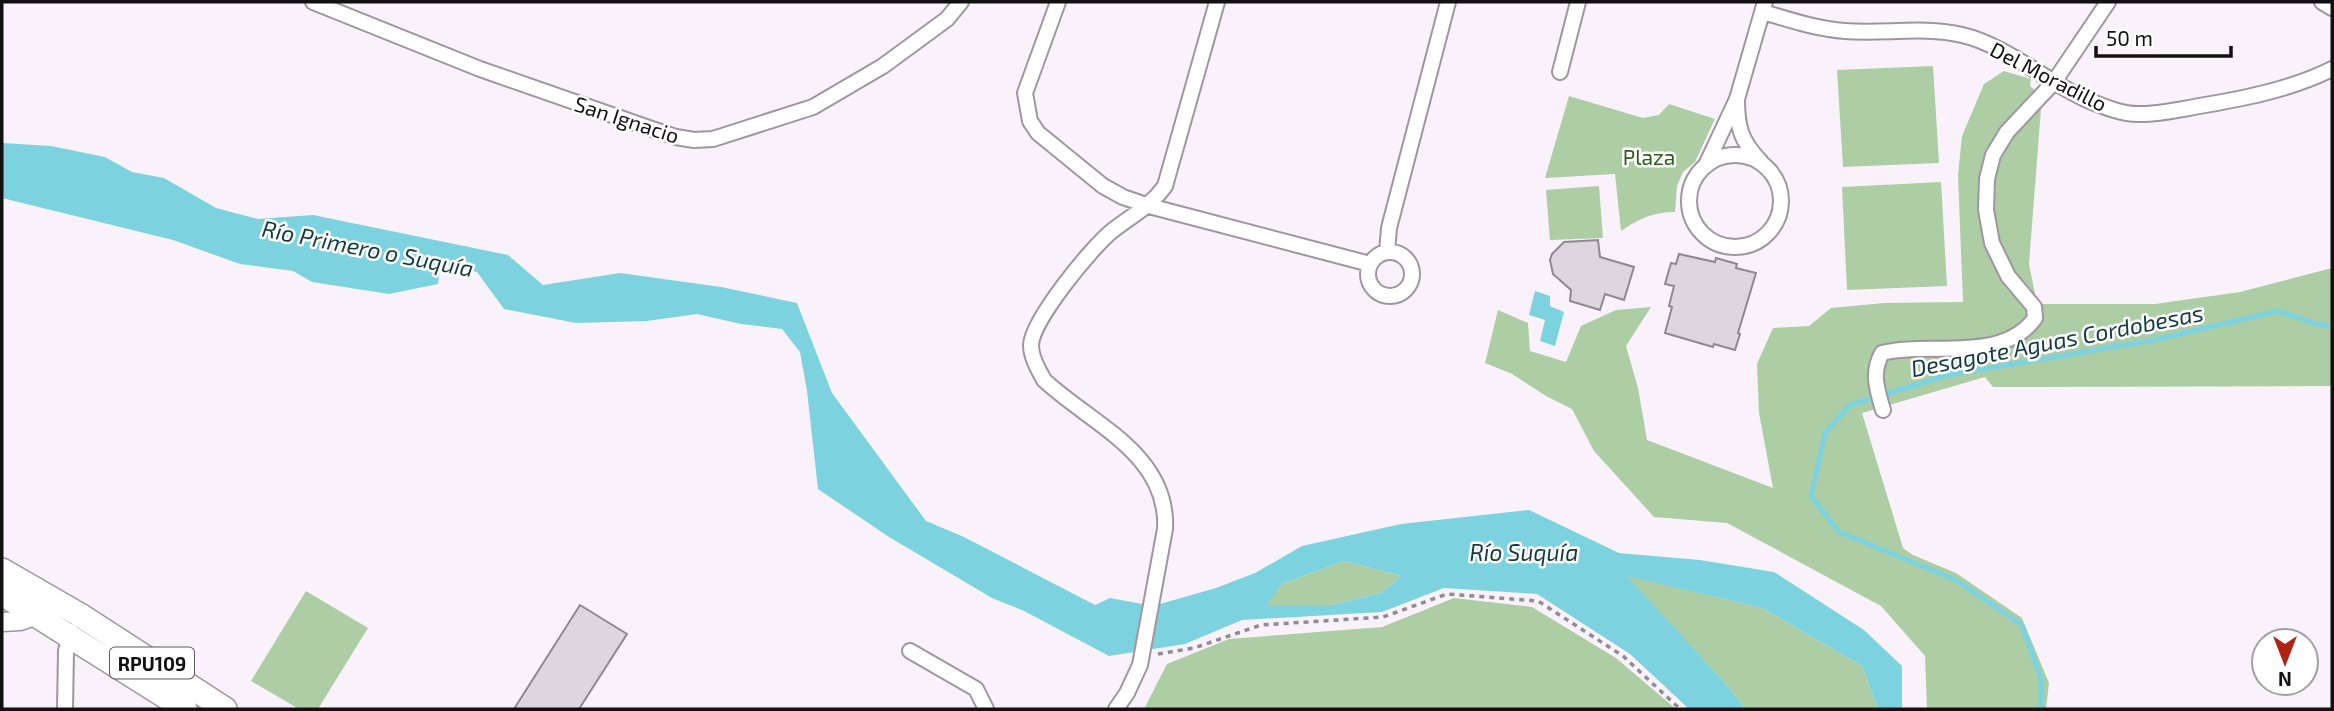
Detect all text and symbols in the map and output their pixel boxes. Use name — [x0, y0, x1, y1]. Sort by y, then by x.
scale bar — [2096, 14, 2231, 58]
text: 50 m — [2106, 25, 2153, 50]
street label: Del Moradillo — [1986, 36, 2112, 116]
street label: San Ignacio — [572, 90, 682, 148]
park label: Plaza — [1623, 144, 1675, 169]
water label: Río Primero o Suquía — [260, 214, 476, 282]
water label: Desagote Aguas Cordobesas — [1908, 298, 2206, 382]
water label: Río Suquía — [1470, 538, 1578, 566]
north arrow — [2250, 627, 2320, 697]
road number: RPU109 — [110, 648, 194, 678]
text: N — [2278, 668, 2292, 691]

